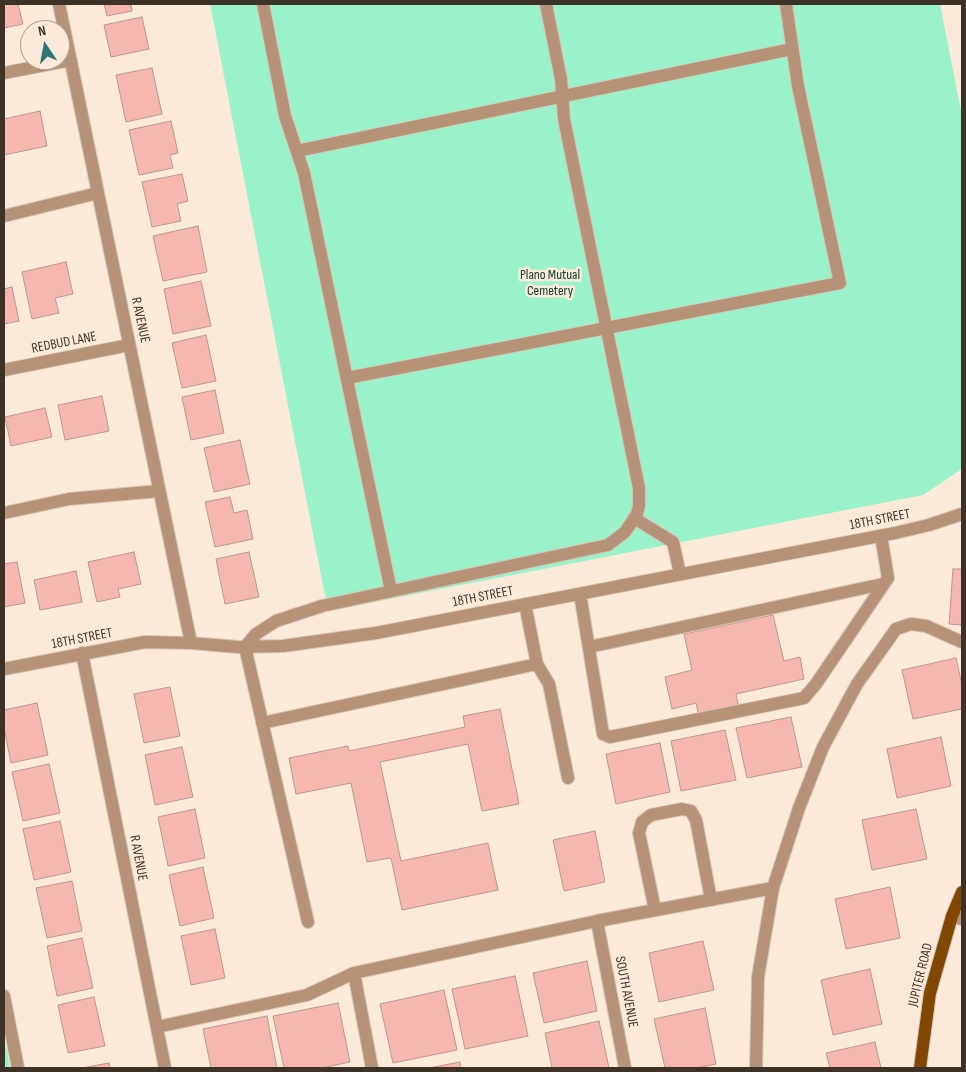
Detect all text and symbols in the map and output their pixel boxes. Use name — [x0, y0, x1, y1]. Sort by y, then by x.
north arrow — [20, 20, 70, 70]
text: N — [37, 22, 47, 40]
park label: Plano Mutual Cemetery — [520, 267, 580, 300]
street label: R AVENUE — [127, 296, 153, 344]
street label: REDBUD LANE — [30, 328, 98, 358]
street label: 18TH STREET — [848, 506, 912, 534]
street label: 18TH STREET — [451, 583, 515, 611]
street label: 18TH STREET — [50, 625, 114, 653]
street label: R AVENUE — [125, 834, 151, 882]
street label: JUPITER ROAD — [905, 942, 937, 1008]
street label: SOUTH AVENUE — [611, 955, 641, 1029]

